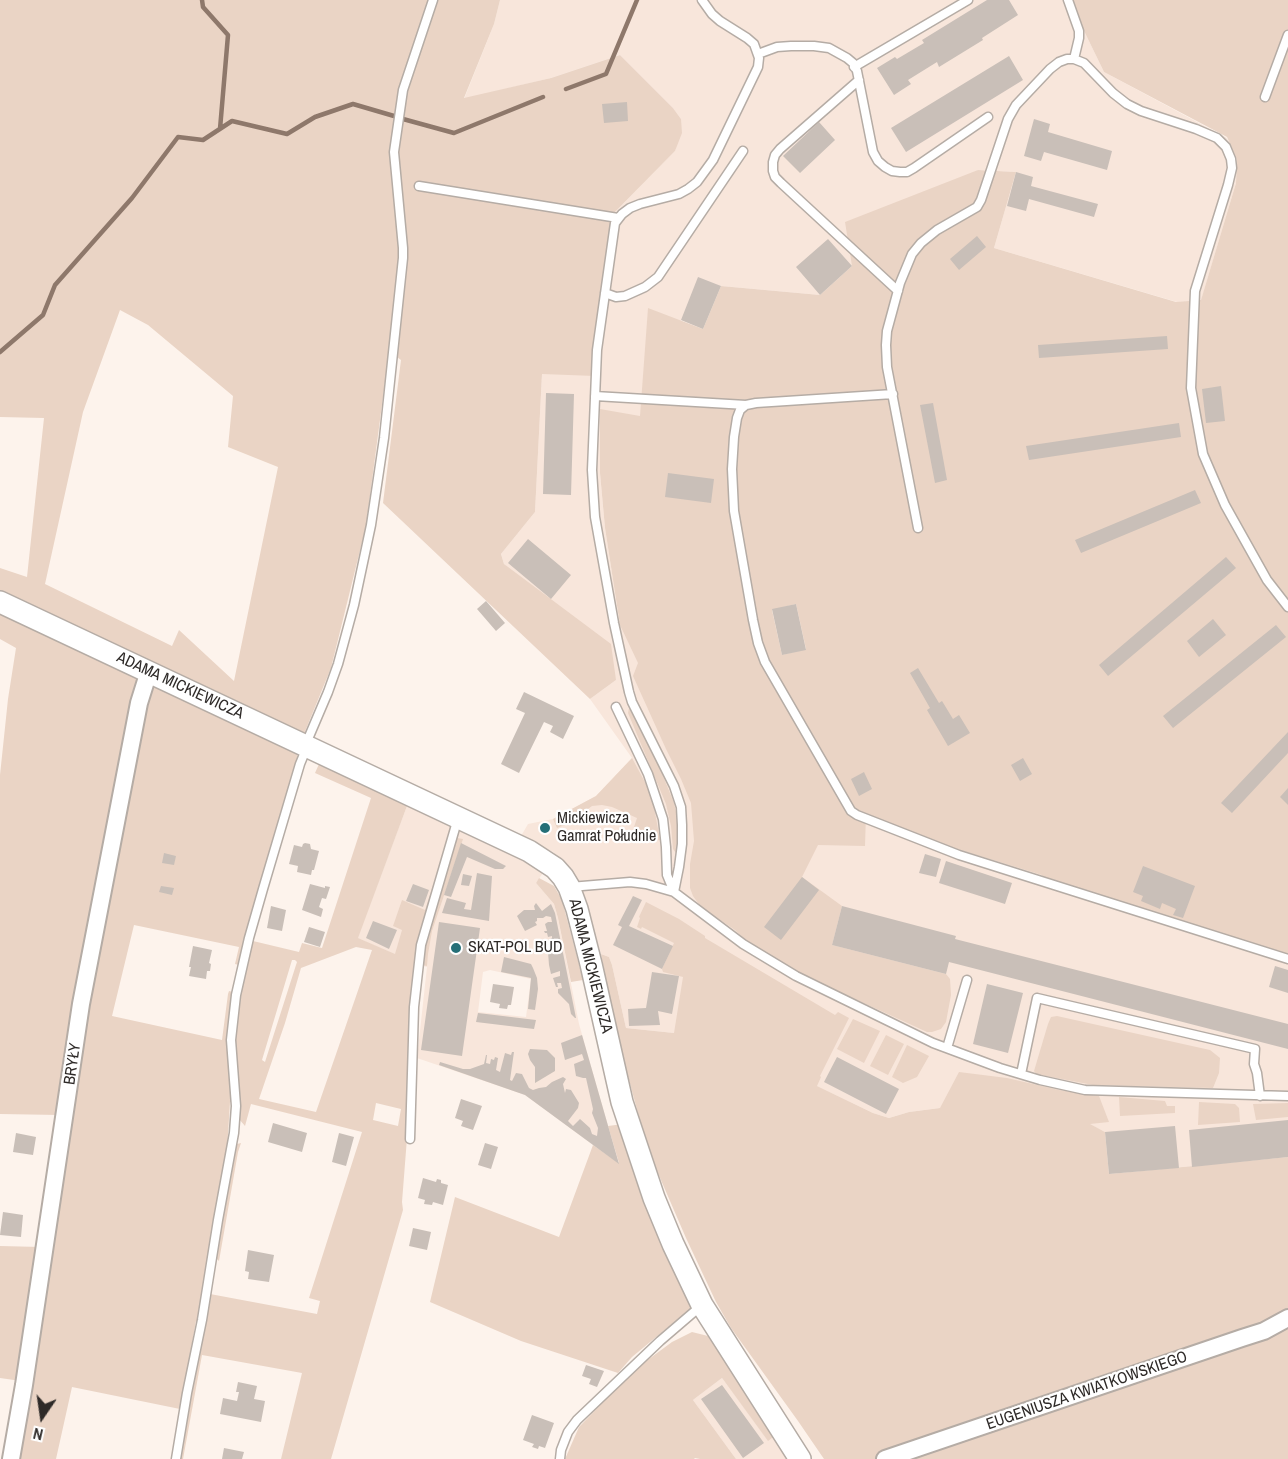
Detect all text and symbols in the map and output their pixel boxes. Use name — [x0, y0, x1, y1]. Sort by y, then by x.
street label: ADAMA MICKIEWICZA — [114, 648, 246, 724]
place label: Mickiewicza Gamrat Południe — [557, 809, 656, 847]
marker: Mickiewicza Gamrat Południe — [538, 821, 552, 835]
street label: ADAMA MICKIEWICZA — [564, 897, 616, 1035]
place label: SKAT-POL BUD — [468, 938, 563, 958]
marker: SKAT-POL BUD — [449, 941, 463, 955]
street label: BRYŁY — [61, 1042, 85, 1086]
street label: EUGENIUSZA KWIATKOWSKIEGO — [984, 1348, 1190, 1434]
north arrow — [12, 1387, 72, 1447]
text: N — [31, 1423, 45, 1446]

